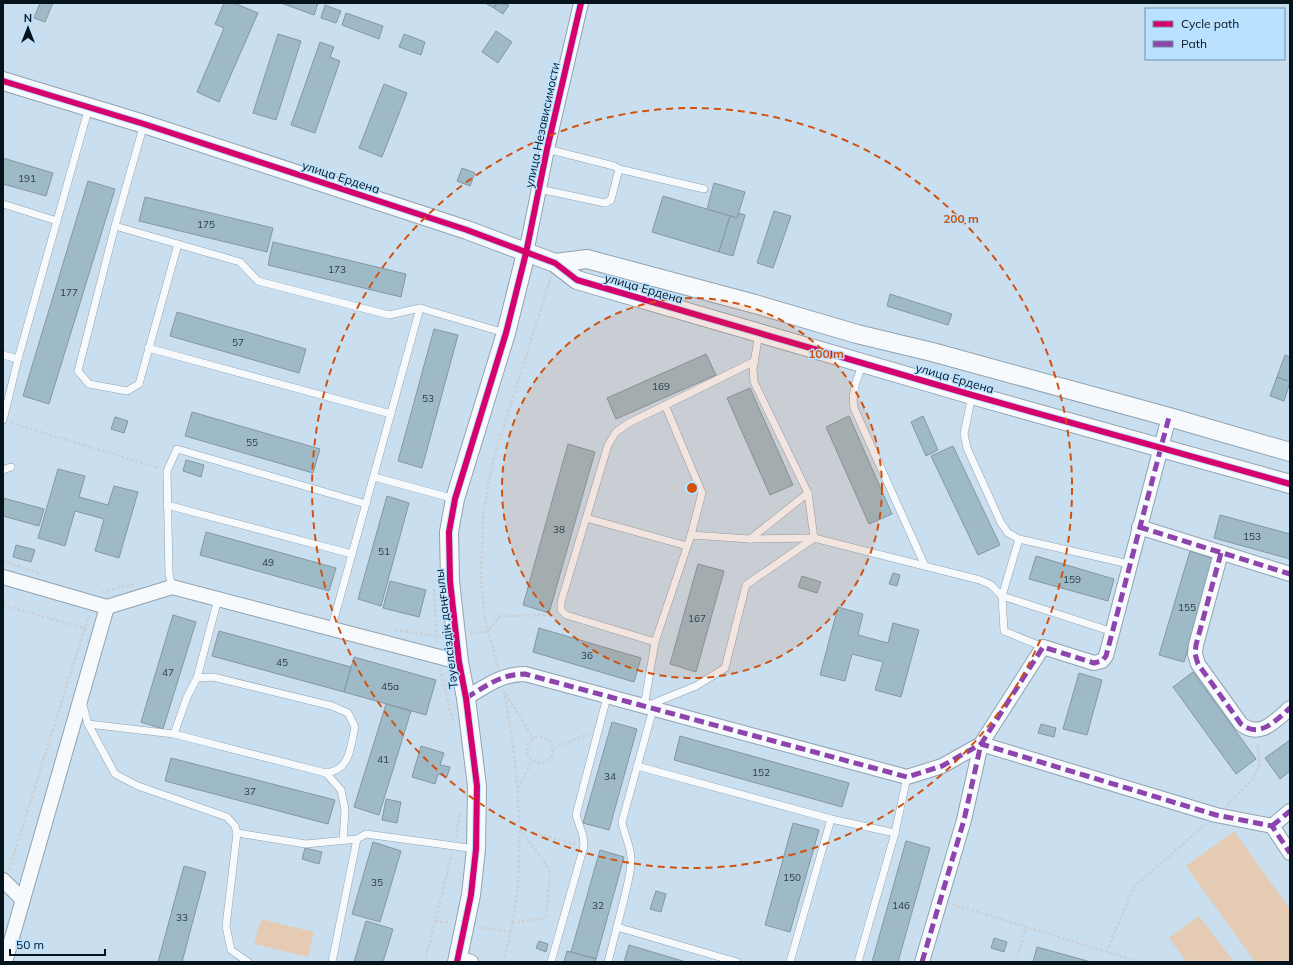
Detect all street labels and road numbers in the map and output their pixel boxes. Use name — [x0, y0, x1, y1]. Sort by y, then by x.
street label: улица Независимости — [521, 61, 563, 189]
street label: улица Ердена — [300, 157, 382, 197]
street label: улица Ердена — [603, 270, 685, 306]
street label: улица Ердена — [914, 360, 996, 396]
street label: Тәуелсіздік даңғылы — [431, 568, 461, 690]

